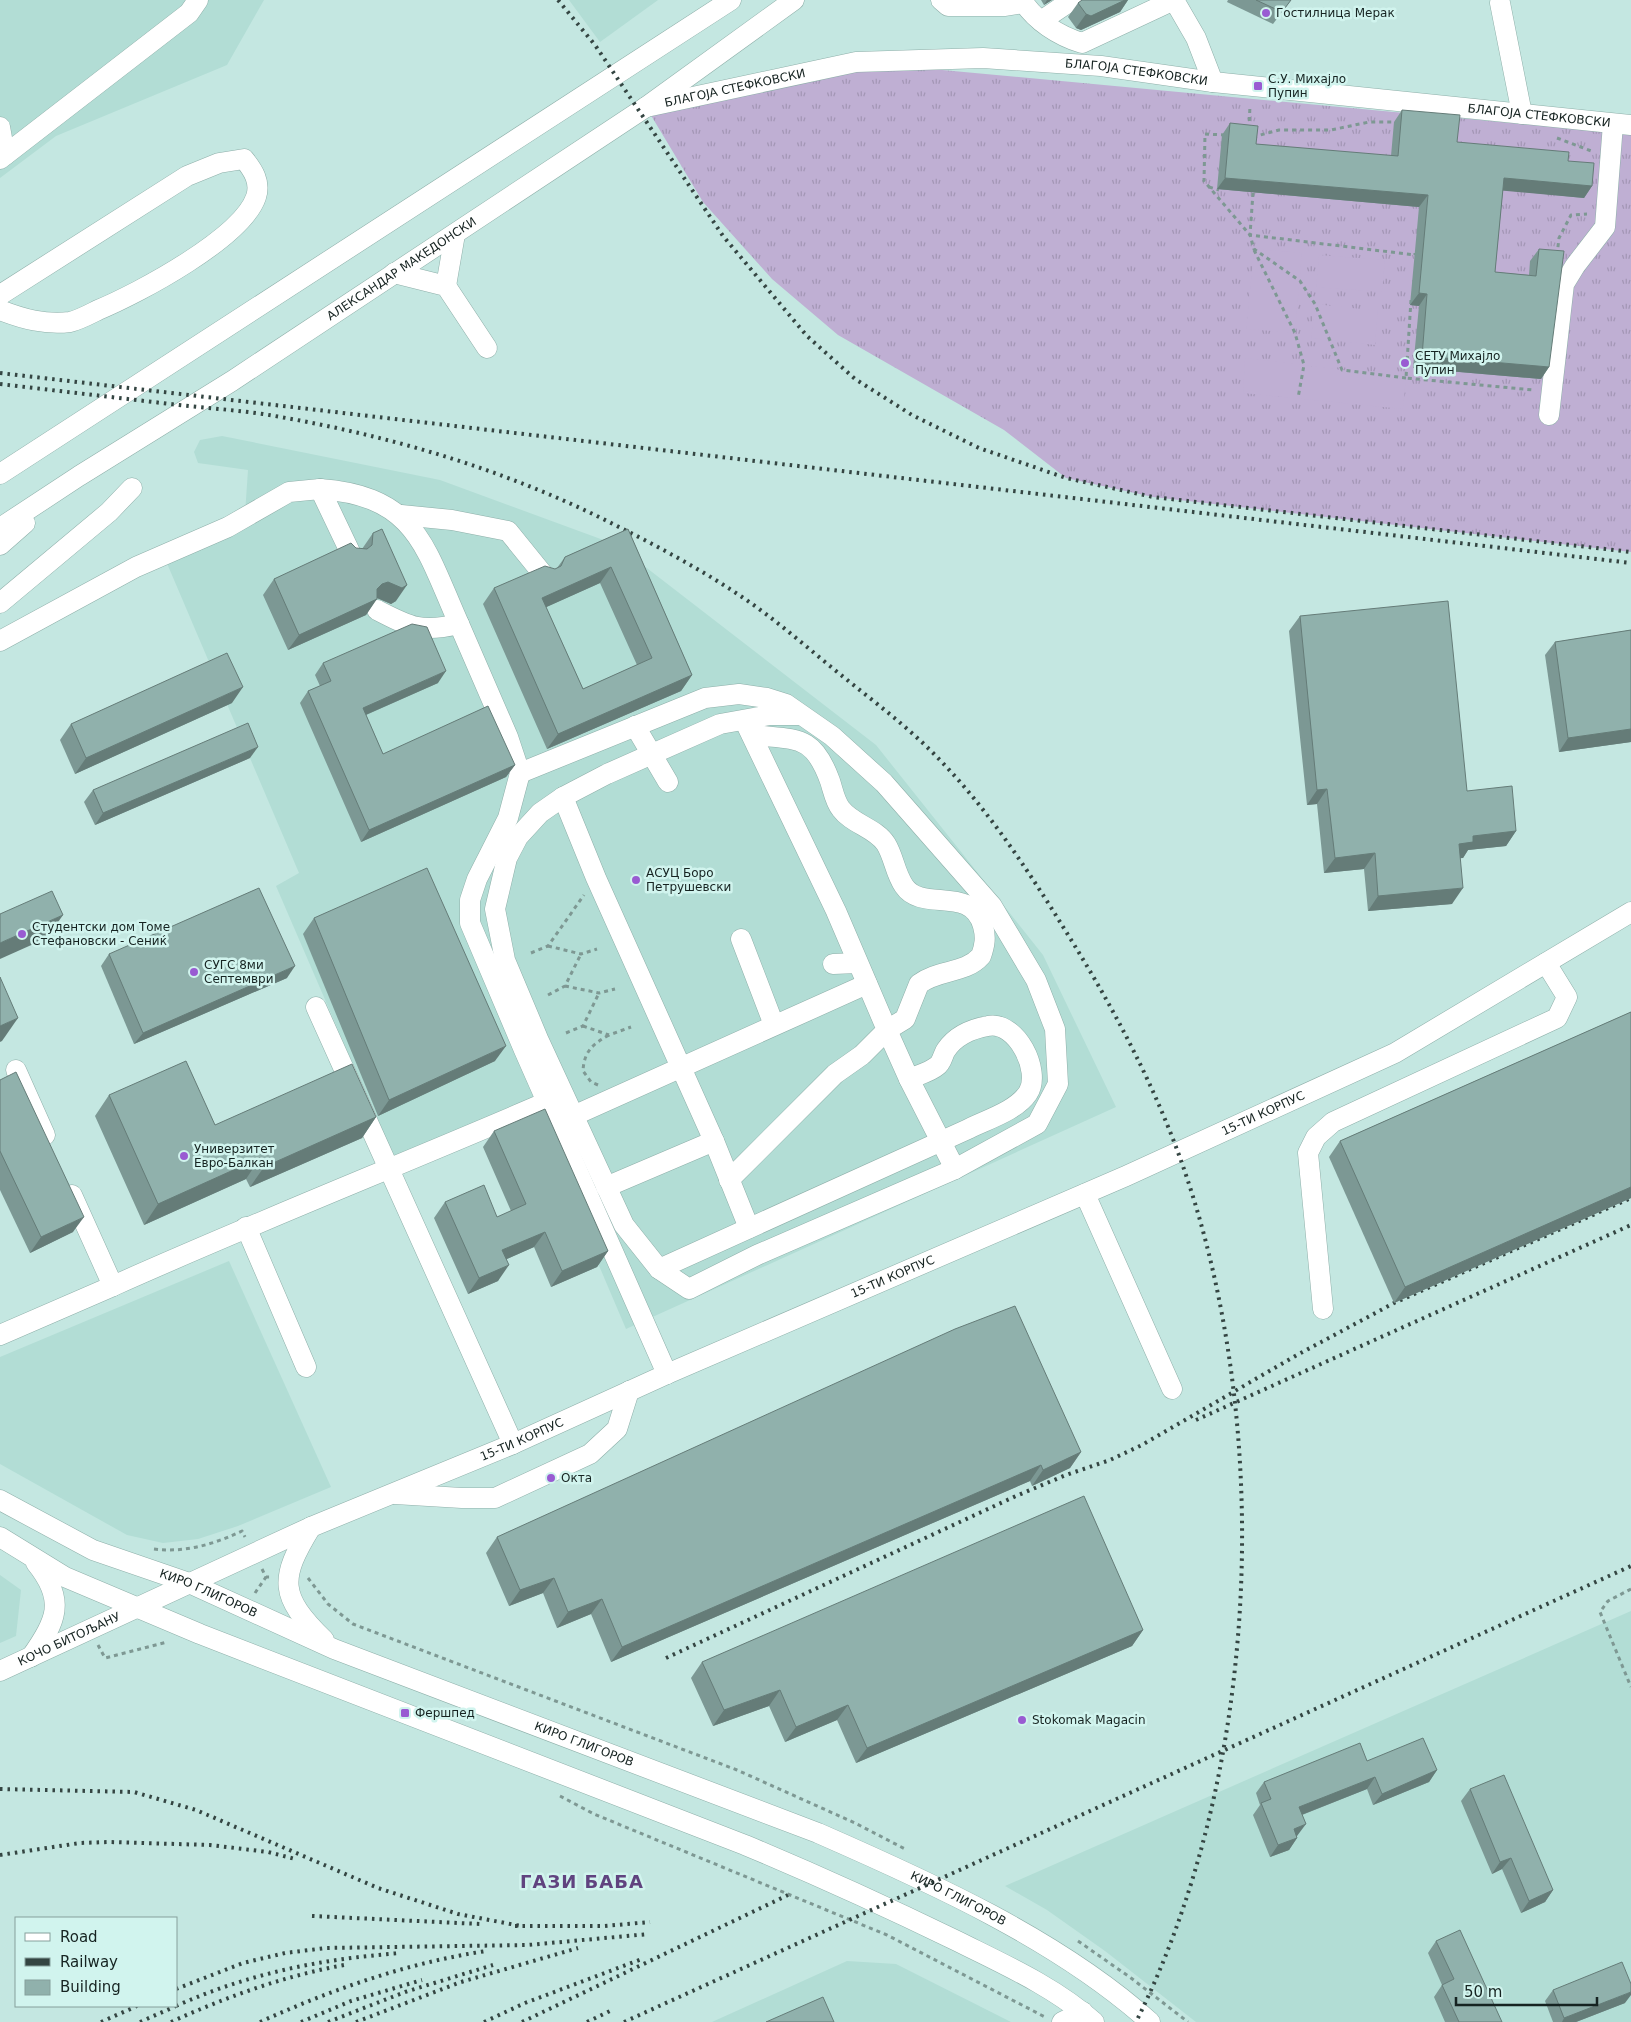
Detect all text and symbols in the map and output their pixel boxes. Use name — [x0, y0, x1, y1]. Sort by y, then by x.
place label: Гостилница Мерак — [1276, 6, 1395, 20]
marker: Гостилница Мерак — [1260, 7, 1272, 19]
street label: БЛАГОЈА СТЕФКОВСКИ — [1065, 57, 1209, 88]
street label: БЛАГОЈА СТЕФКОВСКИ — [663, 66, 807, 110]
place label: С.У. Михајло Пупин — [1268, 72, 1346, 100]
marker: С.У. Михајло Пупин — [1252, 80, 1264, 92]
street label: БЛАГОЈА СТЕФКОВСКИ — [1467, 101, 1611, 130]
street label: АЛЕКСАНДАР МАКЕДОНСКИ — [324, 214, 479, 323]
place label: СЕТУ Михајло Пупин — [1415, 349, 1500, 377]
marker: СЕТУ Михајло Пупин — [1399, 357, 1411, 369]
place label: АСУЦ Боро Петрушевски — [646, 866, 731, 894]
marker: АСУЦ Боро Петрушевски — [630, 874, 642, 886]
place label: Студентски дом Томе Стефановски - Сениќ — [32, 920, 170, 948]
marker: Студентски дом Томе Стефановски - Сениќ — [16, 928, 28, 940]
place label: СУГС 8ми Септември — [204, 958, 274, 986]
marker: СУГС 8ми Септември — [188, 966, 200, 978]
street label: 15-ТИ КОРПУС — [1219, 1088, 1307, 1138]
place label: Универзитет Евро-Балкан — [194, 1142, 275, 1170]
marker: Универзитет Евро-Балкан — [178, 1150, 190, 1162]
street label: 15-ТИ КОРПУС — [849, 1252, 937, 1301]
street label: 15-ТИ КОРПУС — [478, 1415, 566, 1464]
place label: Окта — [561, 1471, 592, 1485]
marker: Окта — [545, 1472, 557, 1484]
street label: КИРО ГЛИГОРОВ — [158, 1566, 260, 1620]
street label: КОЧО БИТОЉАНУ — [16, 1609, 123, 1669]
place label: Фершпед — [415, 1706, 475, 1720]
marker: Фершпед — [399, 1707, 411, 1719]
place label: Stokomak Magacin — [1032, 1713, 1146, 1727]
marker: Stokomak Magacin — [1016, 1714, 1028, 1726]
street label: КИРО ГЛИГОРОВ — [533, 1719, 636, 1769]
street label: КИРО ГЛИГОРОВ — [908, 1869, 1008, 1928]
district label: ГАЗИ БАБА — [520, 1871, 644, 1892]
legend — [15, 1917, 178, 2007]
text: Road — [60, 1928, 98, 1946]
text: Railway — [60, 1953, 118, 1971]
scale bar — [1456, 1974, 1597, 2006]
text: Building — [60, 1978, 121, 1996]
text: 50 m — [1464, 1983, 1502, 2001]

